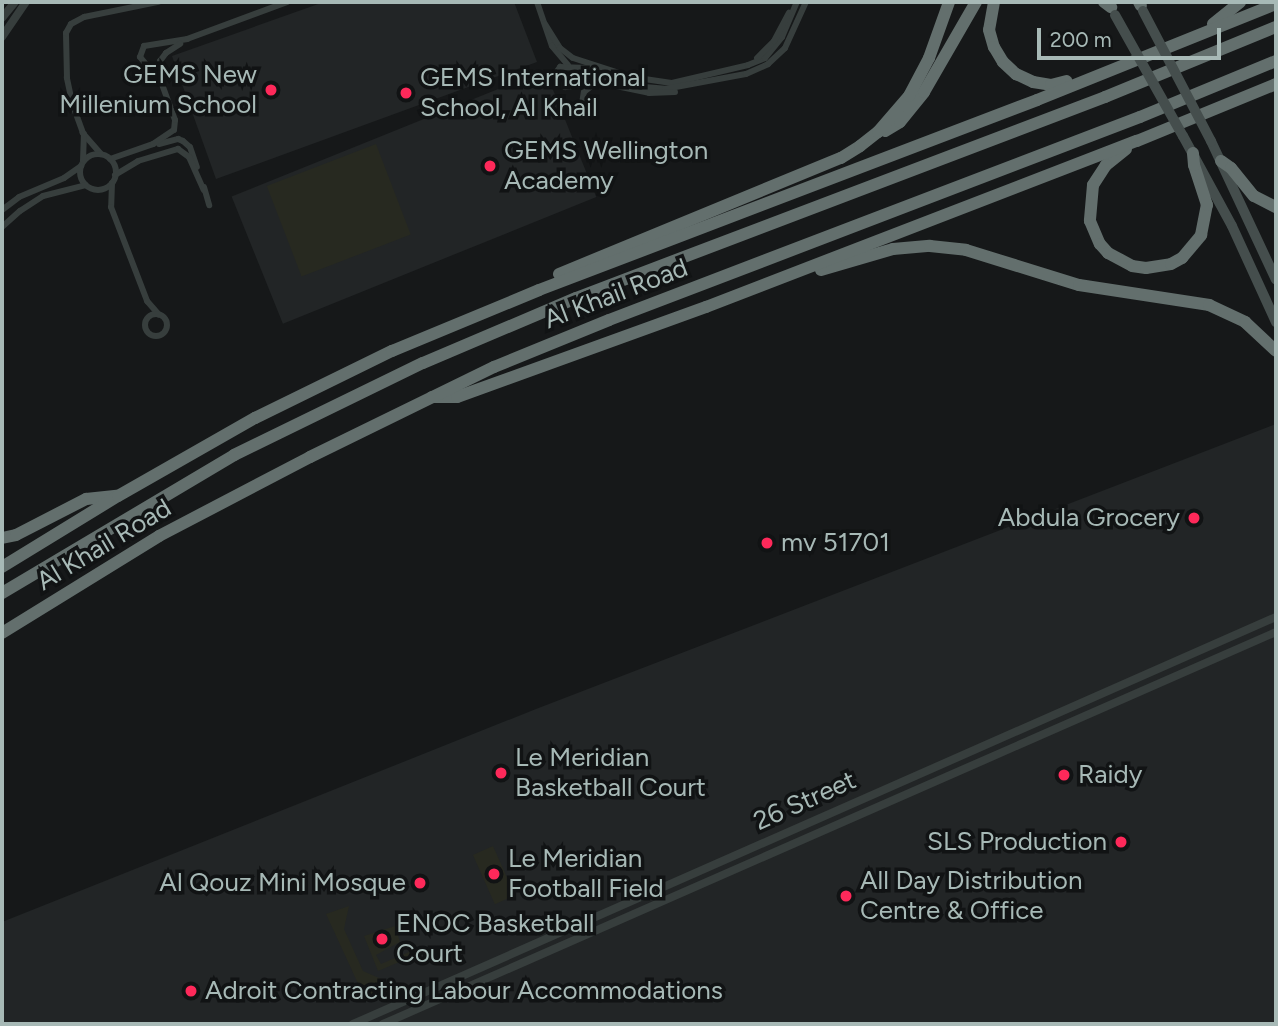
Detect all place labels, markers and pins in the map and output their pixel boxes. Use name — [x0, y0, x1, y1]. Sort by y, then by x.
place label: GEMS New Millenium School — [59, 59, 257, 120]
place label: GEMS International School, Al Khail — [420, 62, 646, 124]
marker: GEMS New Millenium School — [263, 82, 279, 98]
marker: GEMS International School, Al Khail — [398, 85, 414, 101]
place label: GEMS Wellington Academy — [504, 135, 708, 196]
marker: GEMS Wellington Academy — [482, 158, 498, 174]
place label: Abdula Grocery — [998, 502, 1180, 534]
marker: Abdula Grocery — [1186, 510, 1202, 526]
place label: mv 51701 — [781, 527, 890, 559]
marker: mv 51701 — [759, 535, 775, 551]
place label: Le Meridian Basketball Court — [515, 742, 706, 804]
place label: Raidy — [1078, 759, 1142, 791]
marker: Le Meridian Basketball Court — [493, 765, 509, 781]
marker: Raidy — [1056, 767, 1072, 783]
place label: SLS Production — [927, 826, 1107, 858]
marker: SLS Production — [1113, 834, 1129, 850]
place label: Le Meridian Football Field — [508, 843, 664, 904]
place label: All Day Distribution Centre & Office — [860, 865, 1082, 926]
marker: Le Meridian Football Field — [486, 866, 502, 882]
place label: Al Qouz Mini Mosque — [159, 867, 406, 899]
marker: Al Qouz Mini Mosque — [412, 875, 428, 891]
marker: All Day Distribution Centre & Office — [838, 888, 854, 904]
place label: ENOC Basketball Court — [396, 908, 594, 970]
marker: ENOC Basketball Court — [374, 931, 390, 947]
place label: Adroit Contracting Labour Accommodations — [205, 975, 723, 1007]
marker: Adroit Contracting Labour Accommodations — [183, 983, 199, 999]

